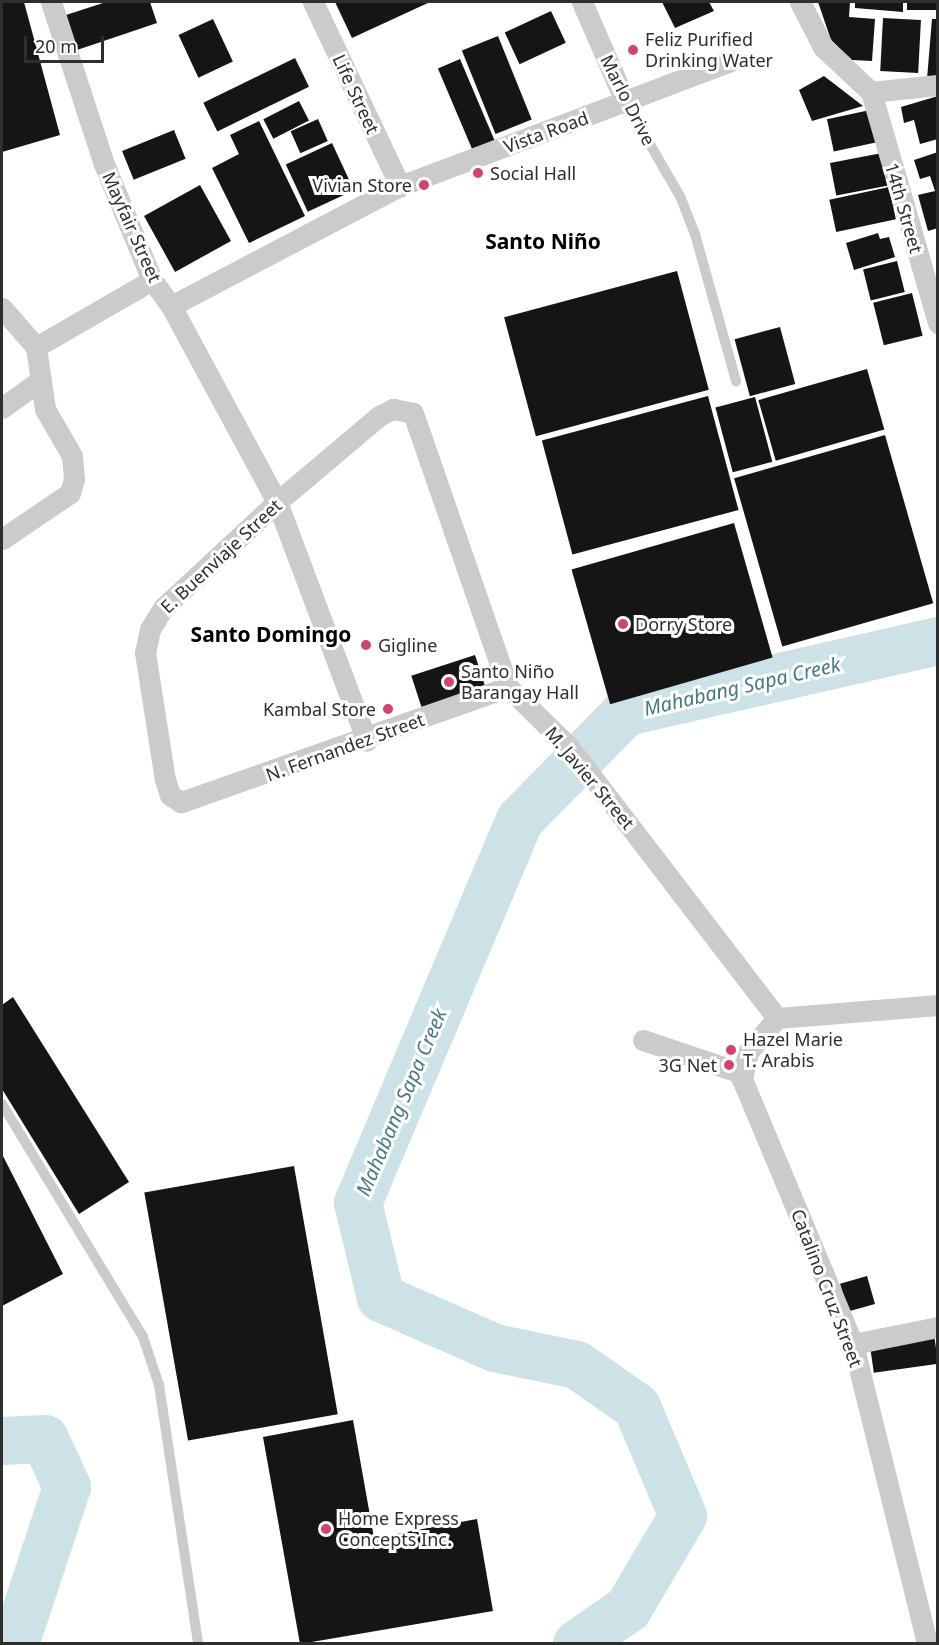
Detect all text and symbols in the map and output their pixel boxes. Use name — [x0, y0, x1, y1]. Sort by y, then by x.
scale bar — [27, 24, 106, 62]
place label: Feliz Purified Drinking Water — [645, 29, 773, 72]
text: 20 m — [35, 34, 77, 58]
marker: Feliz Purified Drinking Water — [626, 43, 640, 57]
street label: Life Street — [328, 51, 384, 137]
street label: Marlo Drive — [596, 51, 660, 149]
street label: Vista Road — [501, 107, 591, 157]
street label: 14th Street — [881, 160, 927, 256]
place label: Social Hall — [490, 162, 576, 184]
marker: Social Hall — [471, 166, 485, 180]
street label: Mayfair Street — [98, 168, 166, 286]
place label: Vivian Store — [312, 174, 412, 196]
marker: Vivian Store — [417, 178, 431, 192]
district label: Santo Niño — [485, 228, 601, 254]
street label: E. Buenviaje Street — [156, 494, 286, 618]
place label: Dorry Store — [635, 613, 732, 635]
marker: Dorry Store — [616, 617, 630, 631]
district label: Santo Domingo — [191, 621, 351, 647]
place label: Gigline — [378, 634, 437, 656]
marker: Gigline — [359, 638, 373, 652]
water label: Mahabang Sapa Creek — [641, 652, 843, 720]
place label: Santo Niño Barangay Hall — [461, 661, 579, 704]
marker: Santo Niño Barangay Hall — [442, 675, 456, 689]
place label: Kambal Store — [263, 698, 376, 720]
marker: Kambal Store — [381, 702, 395, 716]
street label: N. Fernandez Street — [263, 708, 427, 786]
street label: M. Javier Street — [541, 722, 639, 834]
water label: Mahabang Sapa Creek — [351, 1005, 451, 1199]
place label: Hazel Marie T. Arabis — [743, 1029, 843, 1072]
marker: Hazel Marie T. Arabis — [724, 1043, 738, 1057]
place label: 3G Net — [659, 1054, 717, 1076]
marker: 3G Net — [722, 1058, 736, 1072]
street label: Catalino Cruz Street — [787, 1206, 867, 1370]
place label: Home Express Concepts Inc. — [338, 1508, 459, 1550]
marker: Home Express Concepts Inc. — [319, 1522, 333, 1536]

